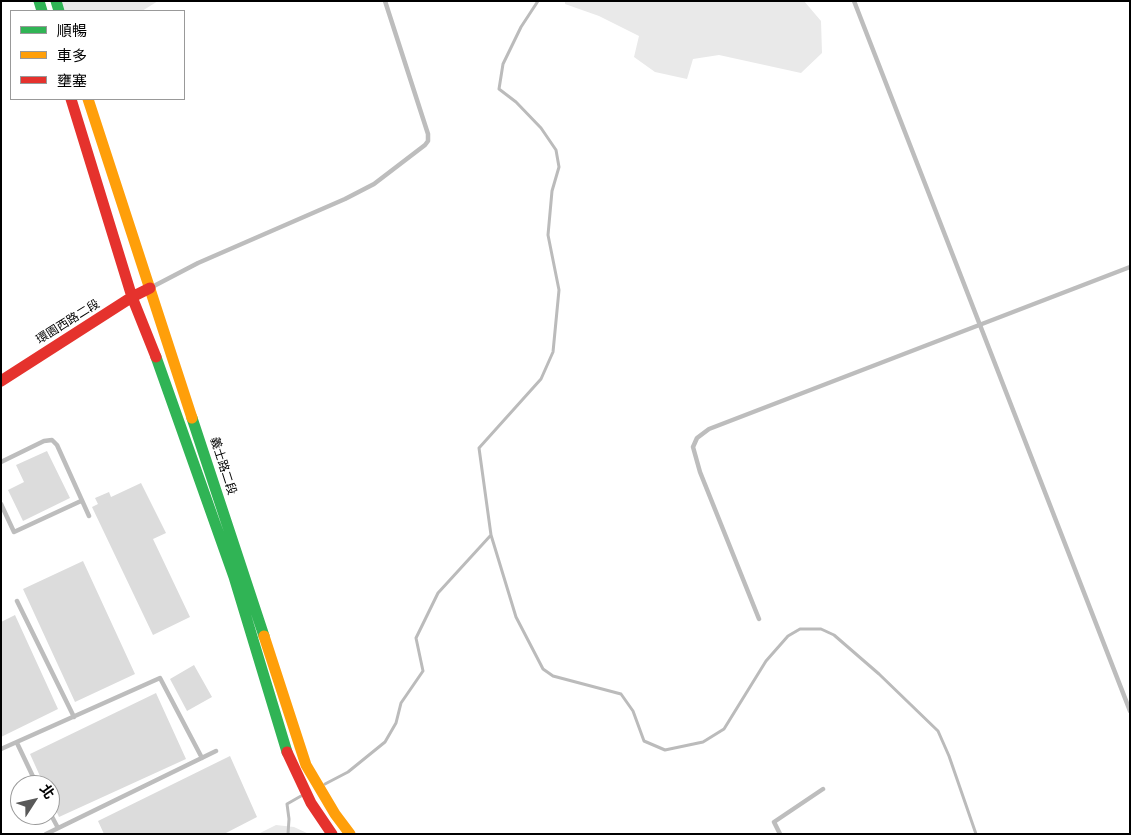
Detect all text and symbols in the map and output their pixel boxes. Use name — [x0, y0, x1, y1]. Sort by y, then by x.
legend — [10, 10, 185, 100]
text: 順暢 — [57, 22, 87, 40]
text: 車多 — [57, 47, 87, 65]
text: 壅塞 — [57, 72, 87, 90]
street label: 環園西路二段 — [34, 297, 102, 347]
street label: 義士路二段 — [207, 435, 239, 497]
north arrow — [10, 775, 60, 825]
text: 北 — [36, 781, 58, 802]

